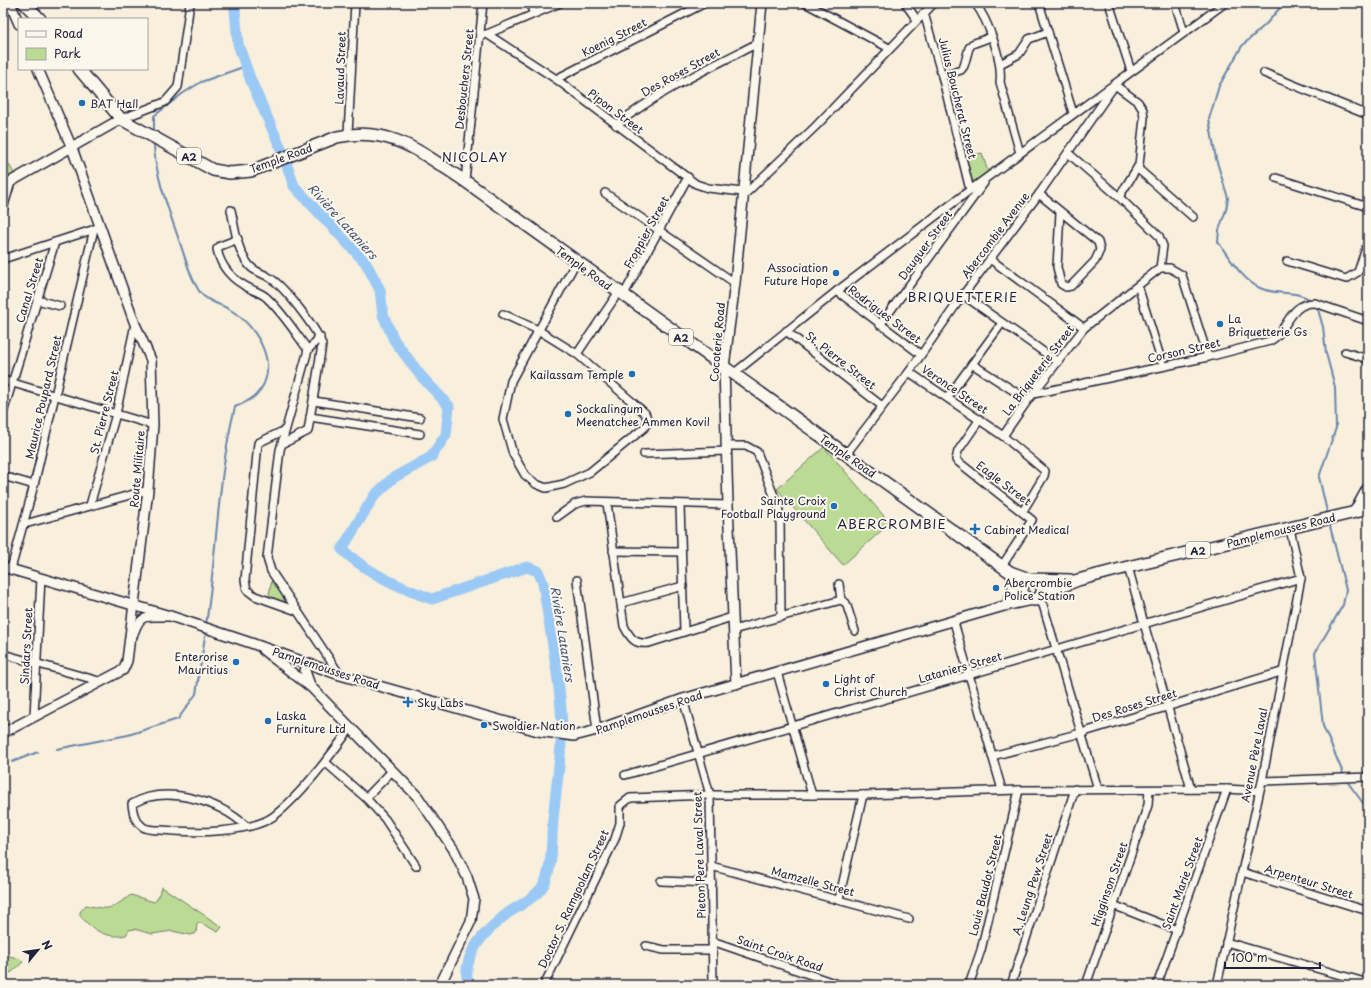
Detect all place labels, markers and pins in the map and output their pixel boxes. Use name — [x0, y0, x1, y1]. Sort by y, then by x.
place label: BAT Hall — [90, 95, 138, 112]
marker: BAT Hall — [77, 98, 87, 108]
place label: Association Future Hope — [764, 259, 828, 289]
marker: Association Future Hope — [831, 268, 841, 278]
place label: La Briquetterie Gs — [1228, 310, 1307, 340]
marker: La Briquetterie Gs — [1215, 319, 1225, 329]
place label: Kailassam Temple — [530, 366, 624, 383]
marker: Kailassam Temple — [627, 369, 637, 379]
place label: Sockalingum Meenatchee Ammen Kovil — [576, 400, 710, 430]
marker: Sockalingum Meenatchee Ammen Kovil — [563, 409, 573, 419]
place label: Sainte Croix Football Playground — [721, 492, 826, 522]
marker: Sainte Croix Football Playground — [829, 501, 839, 511]
place label: Cabinet Medical — [984, 521, 1069, 538]
marker: Cabinet Medical — [969, 523, 981, 535]
place label: Abercrombie Police Station — [1004, 574, 1075, 604]
marker: Abercrombie Police Station — [991, 583, 1001, 593]
place label: Enterorise Mauritius — [174, 648, 228, 678]
marker: Enterorise Mauritius — [231, 657, 241, 667]
place label: Light of Christ Church — [834, 670, 907, 700]
marker: Light of Christ Church — [821, 679, 831, 689]
place label: Sky Labs — [417, 694, 464, 711]
marker: Sky Labs — [402, 696, 414, 708]
place label: Laska Furniture Ltd — [276, 707, 346, 737]
marker: Laska Furniture Ltd — [263, 716, 273, 726]
place label: Swoldier Nation — [492, 717, 576, 734]
marker: Swoldier Nation — [479, 720, 489, 730]

